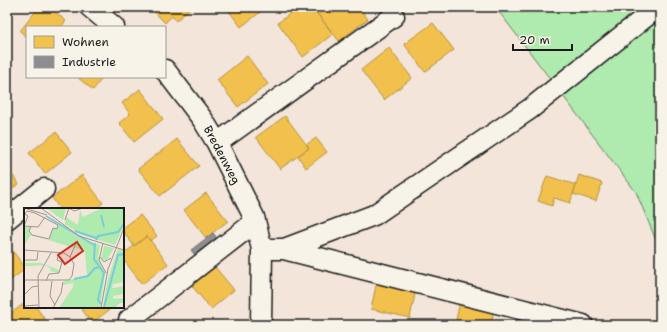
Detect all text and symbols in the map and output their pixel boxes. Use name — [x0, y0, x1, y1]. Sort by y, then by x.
legend — [26, 26, 166, 78]
scale bar — [513, 26, 572, 52]
text: 20 m — [519, 32, 550, 48]
text: Wohnen — [62, 34, 109, 50]
text: Industrie — [62, 54, 116, 70]
street label: Bredenweg — [200, 123, 244, 187]
inset map — [24, 208, 124, 308]

